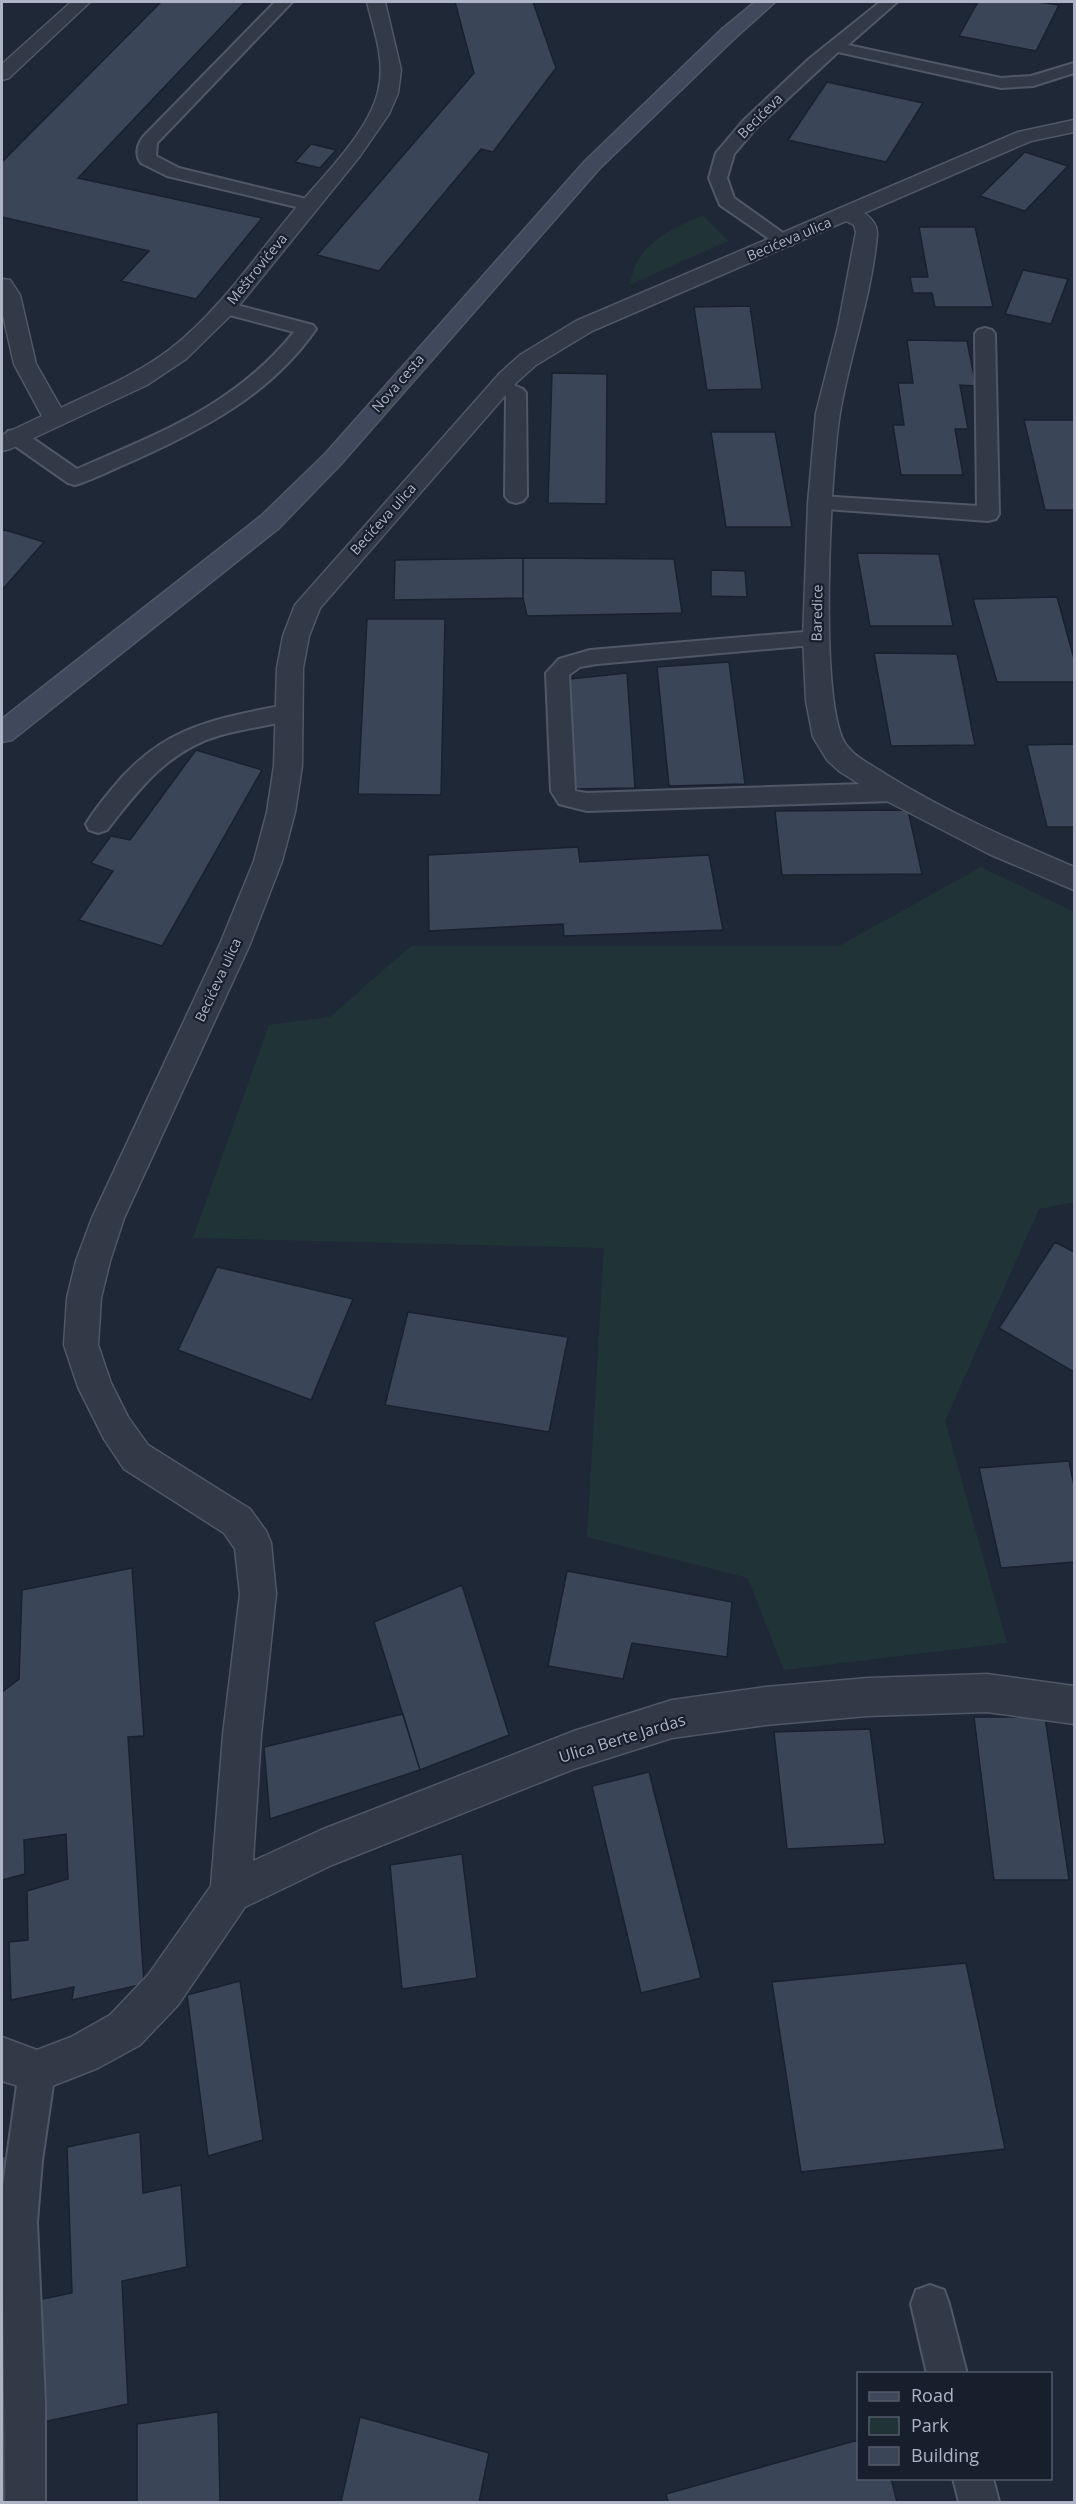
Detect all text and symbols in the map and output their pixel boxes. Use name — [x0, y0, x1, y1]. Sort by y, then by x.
street label: Becićeva — [733, 89, 786, 142]
street label: Becićeva ulica — [744, 212, 834, 265]
street label: Meštrovićeva — [222, 229, 291, 308]
street label: Nova cesta — [367, 349, 428, 416]
street label: Becićeva ulica — [345, 479, 420, 559]
street label: Baredice — [807, 584, 826, 642]
street label: Becićeva ulica — [190, 935, 245, 1025]
street label: Ulica Berte Jardas — [556, 1708, 688, 1768]
legend — [857, 2372, 1052, 2480]
text: Road — [911, 2383, 954, 2407]
text: Park — [911, 2413, 949, 2437]
text: Building — [911, 2443, 979, 2467]

